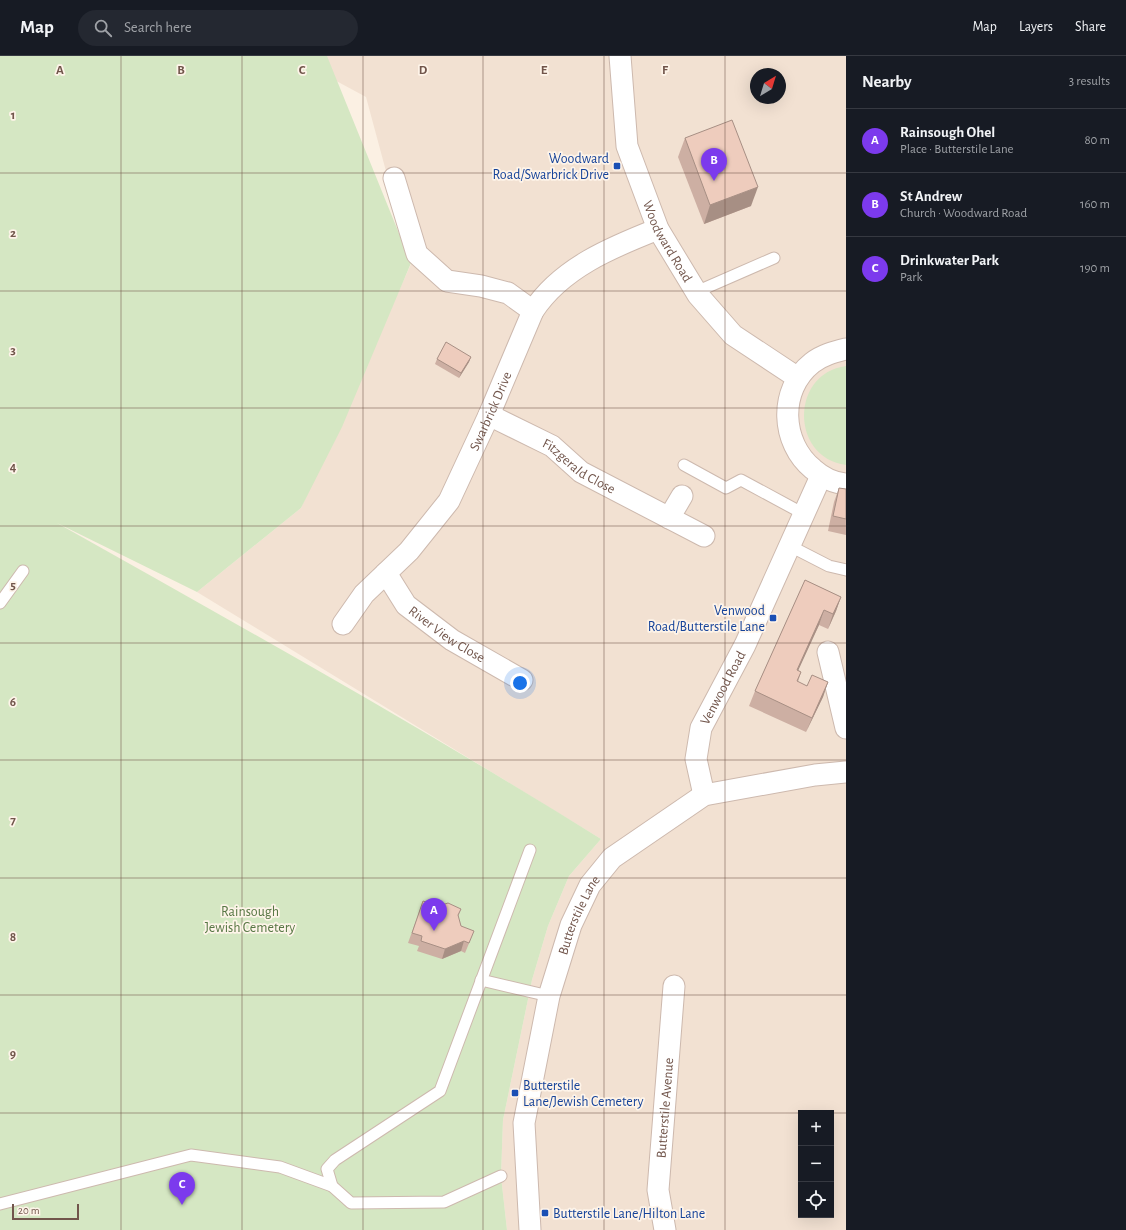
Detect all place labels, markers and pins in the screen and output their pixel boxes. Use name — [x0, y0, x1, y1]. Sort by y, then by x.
pin: B — [701, 148, 727, 181]
place label: Woodward Road/Swarbrick Drive — [493, 152, 609, 182]
marker: Woodward Road/Swarbrick Drive — [612, 161, 622, 171]
place label: Venwood Road/Butterstile Lane — [648, 604, 765, 634]
marker: Venwood Road/Butterstile Lane — [768, 613, 778, 623]
pin: A — [421, 898, 447, 931]
place label: Butterstile Lane/Jewish Cemetery — [523, 1079, 643, 1109]
marker: Butterstile Lane/Jewish Cemetery — [510, 1088, 520, 1098]
pin: C — [169, 1172, 195, 1205]
place label: Butterstile Lane/Hilton Lane — [553, 1207, 705, 1221]
marker: Butterstile Lane/Hilton Lane — [540, 1208, 550, 1218]

